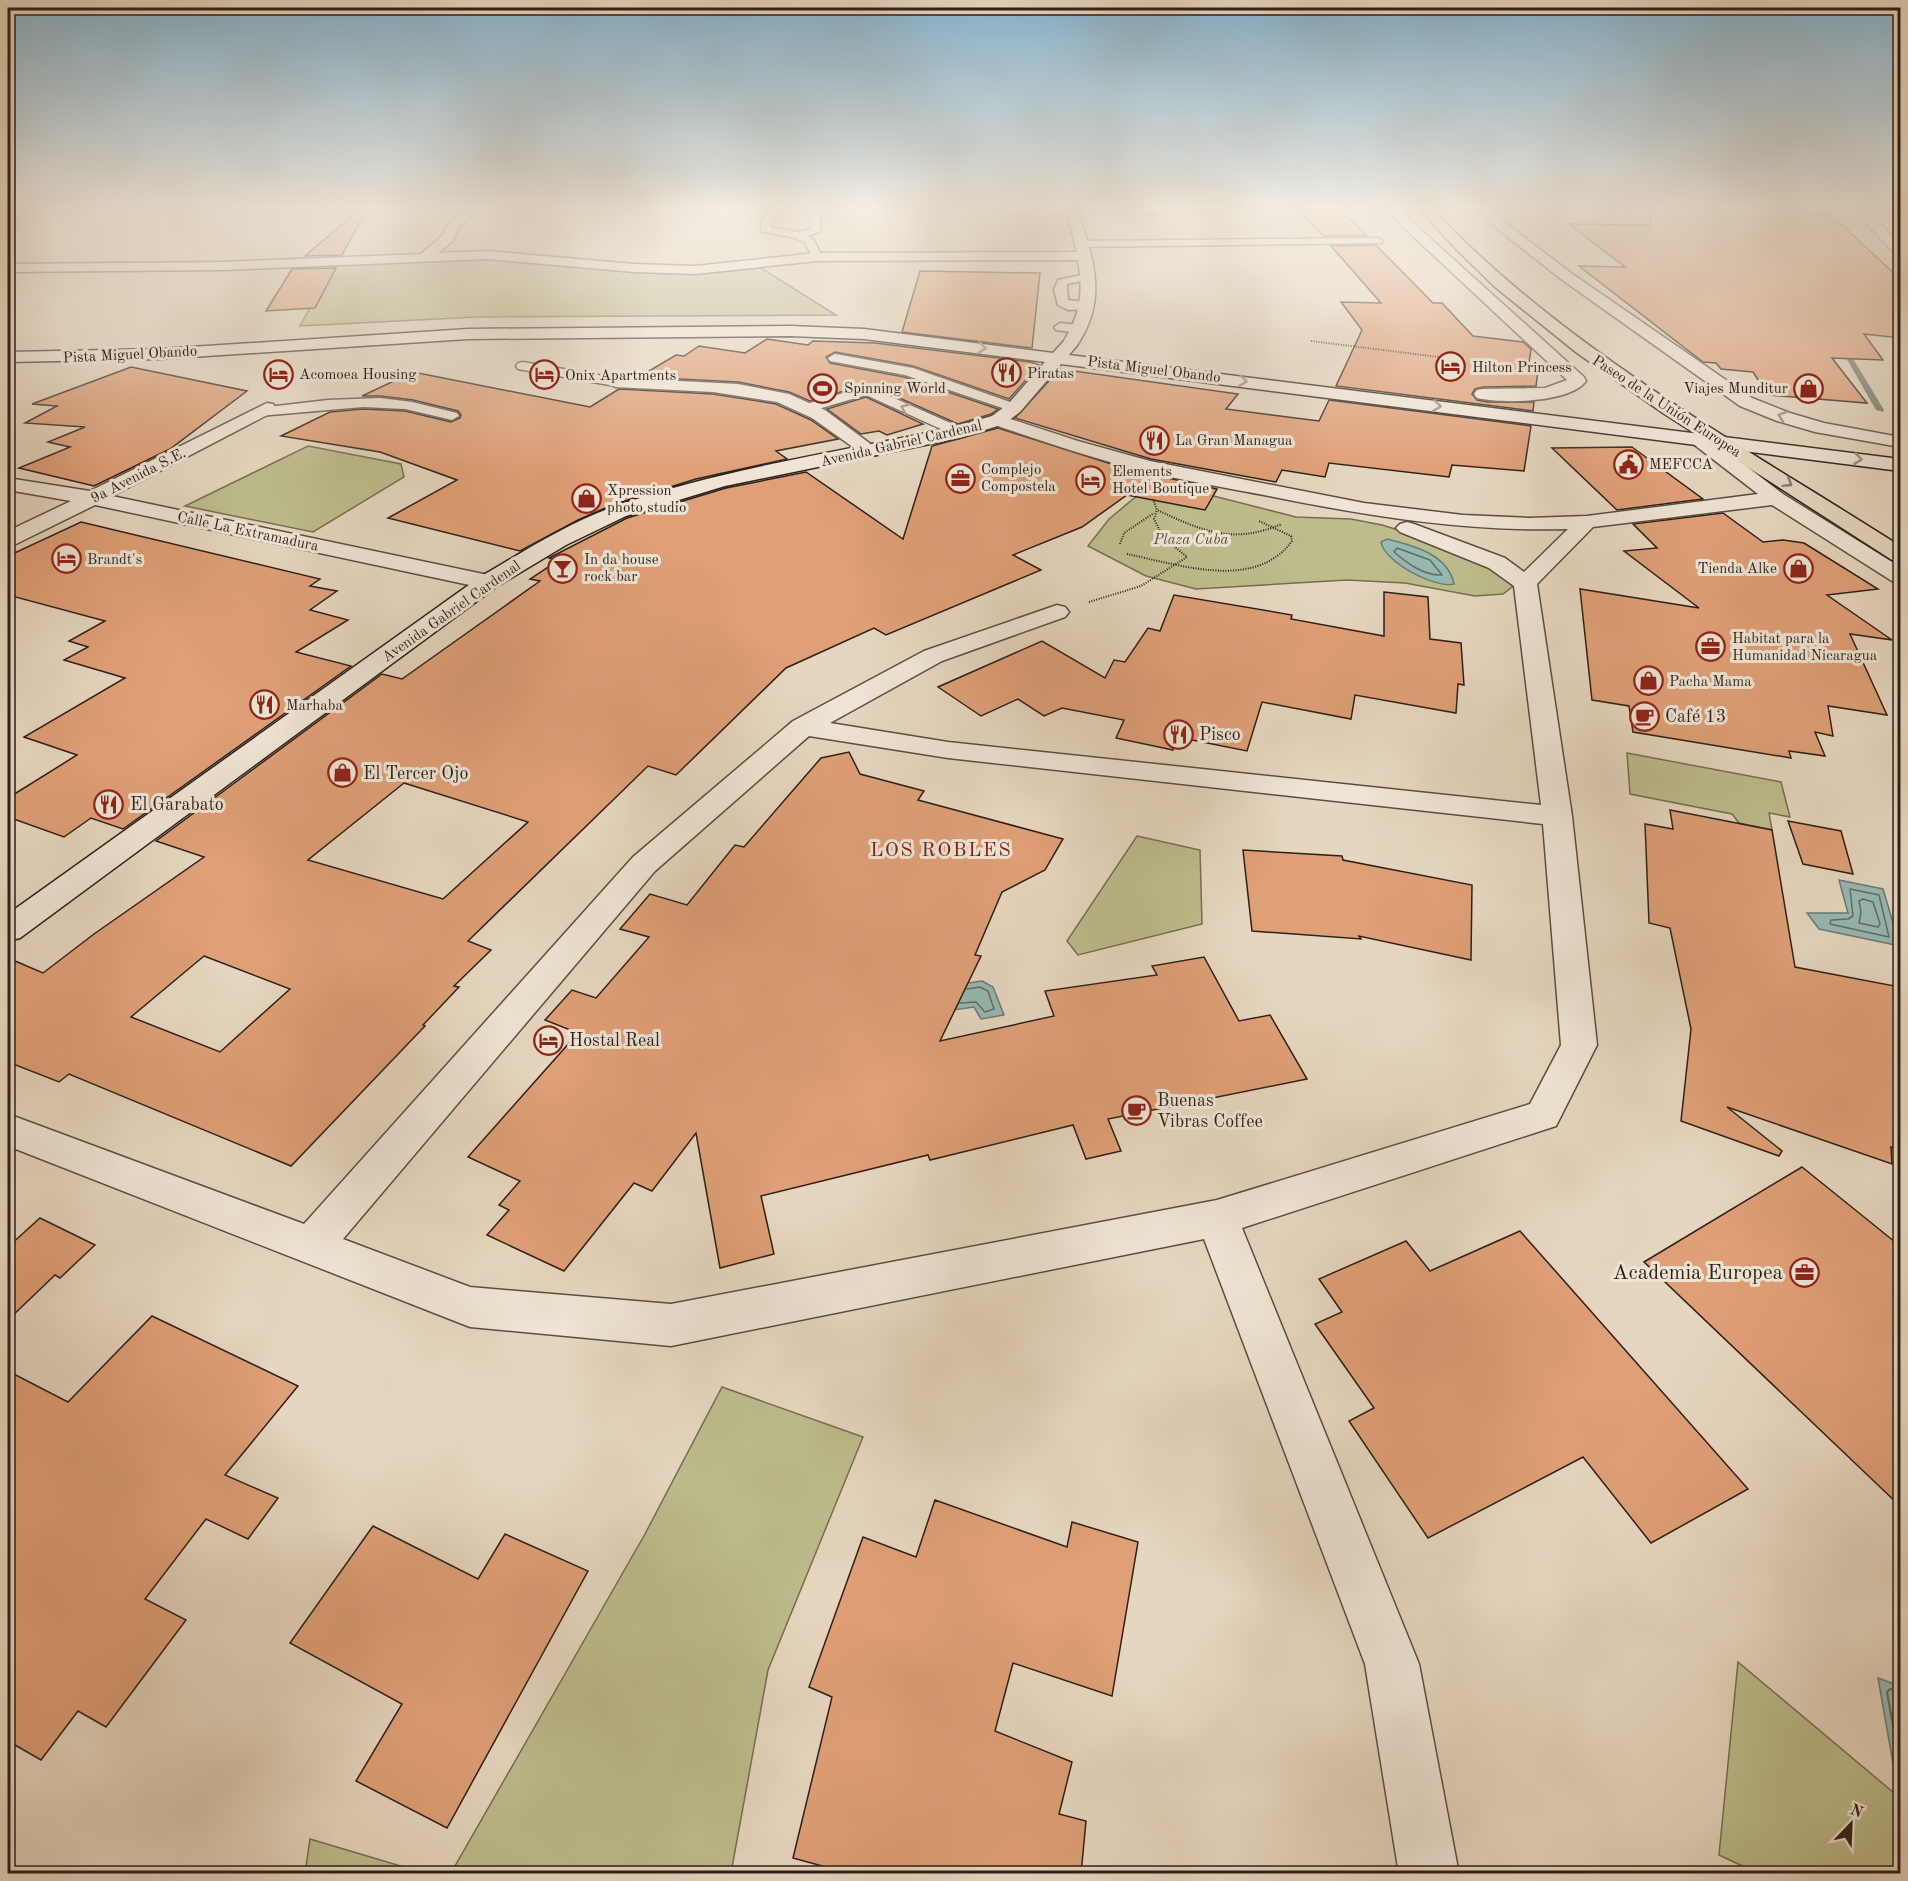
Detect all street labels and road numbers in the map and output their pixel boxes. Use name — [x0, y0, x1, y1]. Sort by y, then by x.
street label: Pista Miguel Obando — [63, 344, 198, 367]
street label: Paseo de la Unión Europea — [1589, 354, 1744, 461]
street label: Pista Miguel Obando — [1086, 355, 1221, 386]
street label: Avenida Gabriel Cardenal — [819, 419, 984, 470]
street label: 9a Avenida S.E. — [89, 446, 189, 507]
street label: Calle La Extramadura — [176, 510, 320, 555]
street label: Avenida Gabriel Cardenal — [380, 559, 524, 666]

